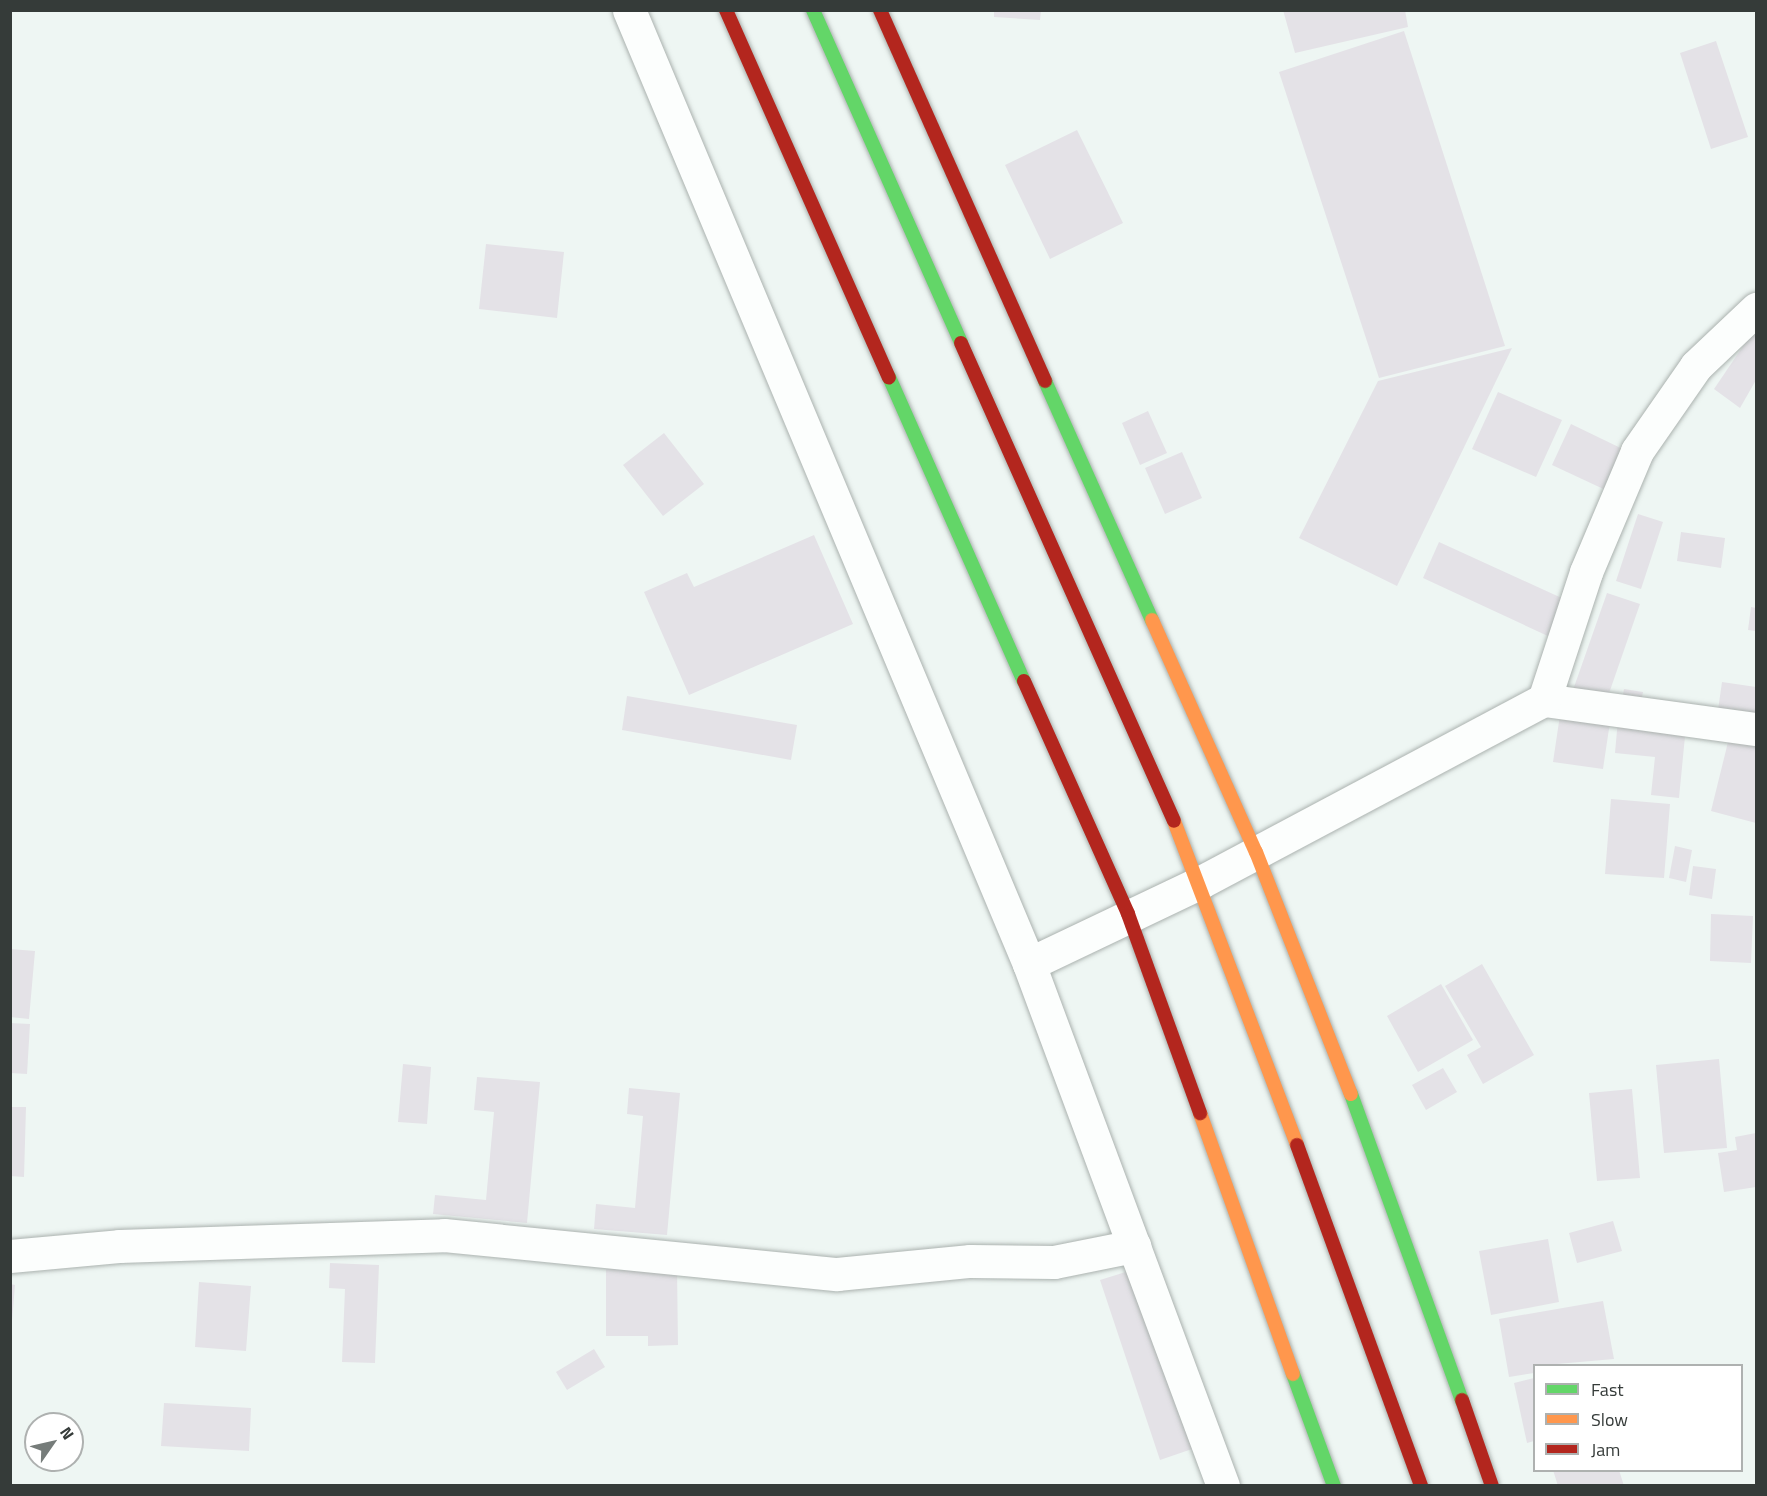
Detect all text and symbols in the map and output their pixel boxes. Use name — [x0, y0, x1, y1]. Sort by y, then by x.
legend — [1533, 1364, 1743, 1472]
text: Fast — [1591, 1376, 1624, 1403]
text: Slow — [1591, 1406, 1628, 1433]
north arrow — [24, 1412, 84, 1472]
text: N — [54, 1422, 80, 1444]
text: Jam — [1591, 1436, 1620, 1463]

